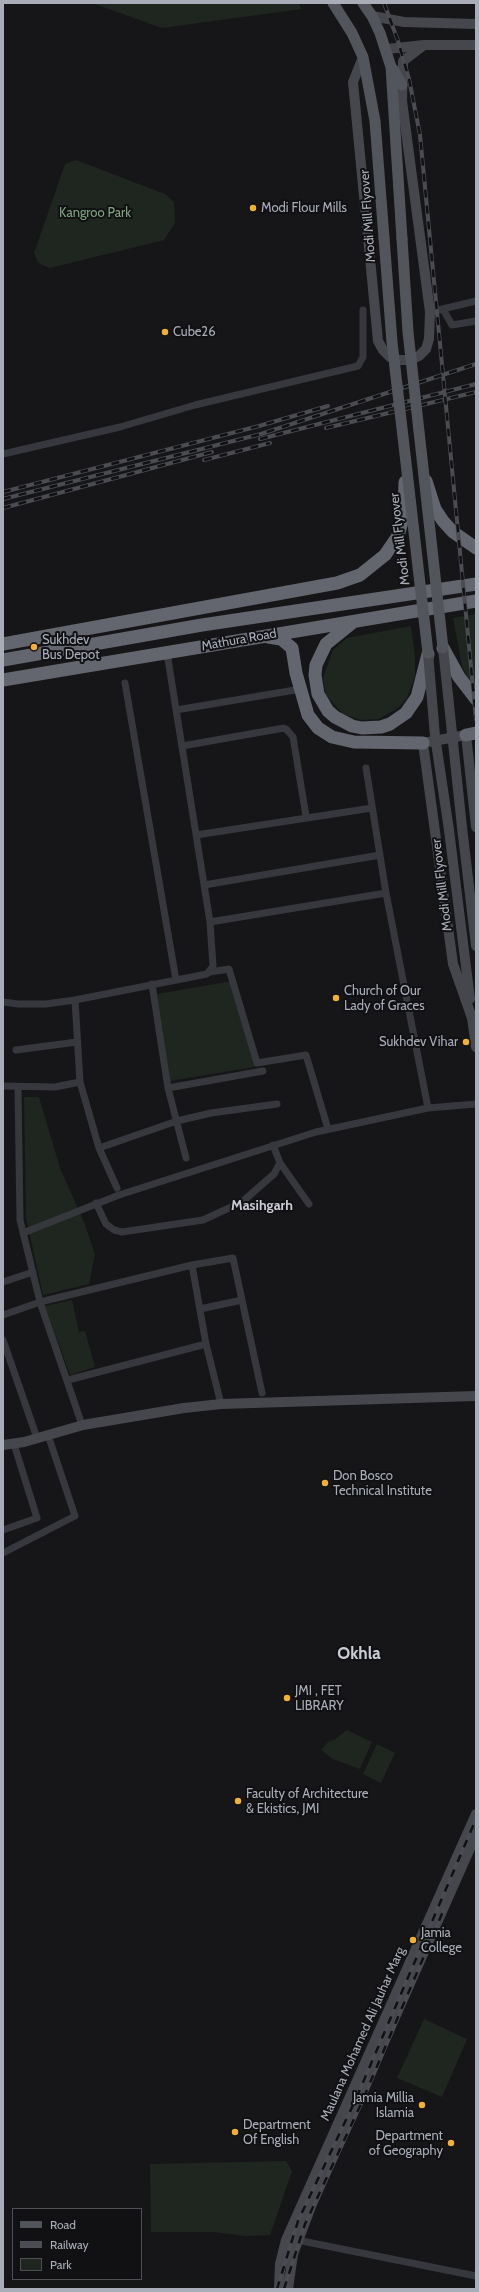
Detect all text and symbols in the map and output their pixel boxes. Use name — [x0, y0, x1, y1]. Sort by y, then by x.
street label: Modi Mill Flyover — [357, 169, 379, 263]
place label: Modi Flour Mills — [261, 200, 347, 216]
marker: Modi Flour Mills — [248, 203, 258, 213]
park label: Kangroo Park — [59, 205, 131, 221]
place label: Cube26 — [173, 324, 216, 340]
marker: Cube26 — [160, 327, 170, 337]
street label: Modi Mill Flyover — [387, 492, 413, 586]
street label: Mathura Road — [200, 626, 278, 654]
place label: Sukhdev Bus Depot — [42, 632, 100, 663]
marker: Sukhdev Bus Depot — [29, 642, 39, 652]
street label: Modi Mill Flyover — [429, 838, 455, 932]
place label: Church of Our Lady of Graces — [344, 983, 425, 1014]
marker: Church of Our Lady of Graces — [331, 993, 341, 1003]
place label: Sukhdev Vihar — [379, 1034, 458, 1050]
marker: Sukhdev Vihar — [461, 1037, 471, 1047]
district label: Masihgarh — [231, 1198, 293, 1214]
place label: Don Bosco Technical Institute — [333, 1468, 432, 1499]
marker: Don Bosco Technical Institute — [320, 1478, 330, 1488]
district label: Okhla — [337, 1644, 381, 1664]
place label: JMI , FET LIBRARY — [295, 1683, 344, 1714]
marker: JMI , FET LIBRARY — [282, 1693, 292, 1703]
place label: Faculty of Architecture & Ekistics, JMI — [246, 1786, 369, 1817]
marker: Faculty of Architecture & Ekistics, JMI — [233, 1796, 243, 1806]
place label: Jamia College — [421, 1925, 462, 1956]
marker: Jamia College — [408, 1935, 418, 1945]
street label: Maulana Mohamed Ali Jauhar Marg — [317, 1945, 409, 2123]
place label: Jamia Millia Islamia — [353, 2090, 414, 2121]
marker: Jamia Millia Islamia — [417, 2100, 427, 2110]
place label: Department Of English — [243, 2117, 311, 2148]
marker: Department Of English — [230, 2127, 240, 2137]
place label: Department of Geography — [369, 2128, 443, 2159]
marker: Department of Geography — [446, 2138, 456, 2148]
legend — [12, 2208, 142, 2280]
text: Road — [50, 2217, 76, 2232]
text: Railway — [50, 2237, 88, 2252]
text: Park — [50, 2257, 72, 2272]

